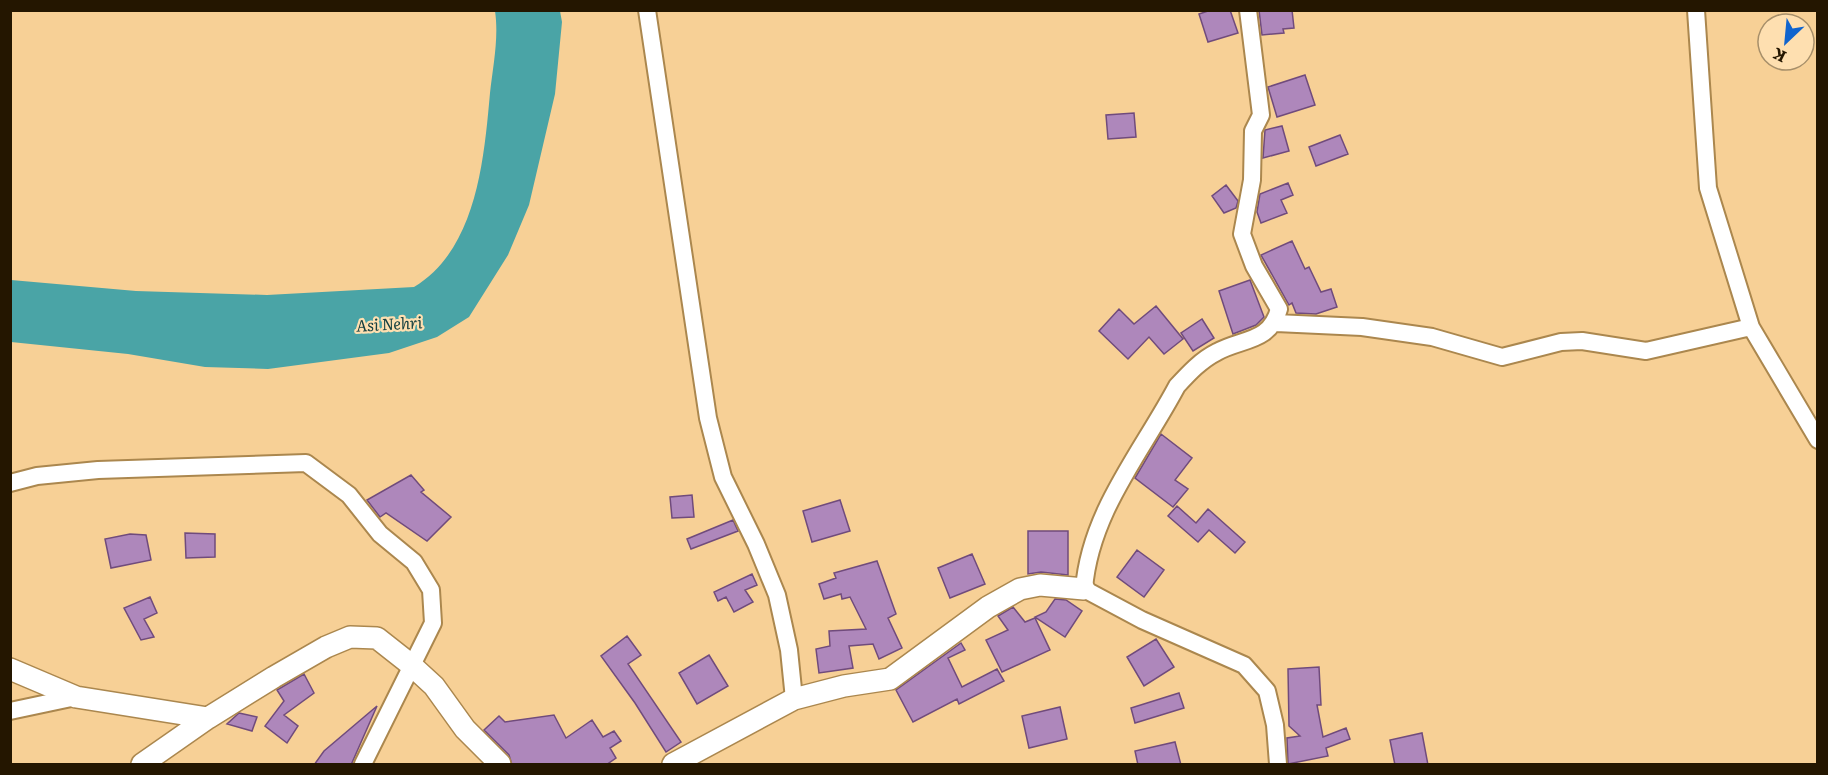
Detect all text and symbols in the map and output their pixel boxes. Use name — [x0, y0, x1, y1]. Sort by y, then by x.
north arrow — [1756, 12, 1816, 72]
text: K — [1768, 43, 1790, 70]
water label: Asi Nehri — [355, 309, 423, 337]

